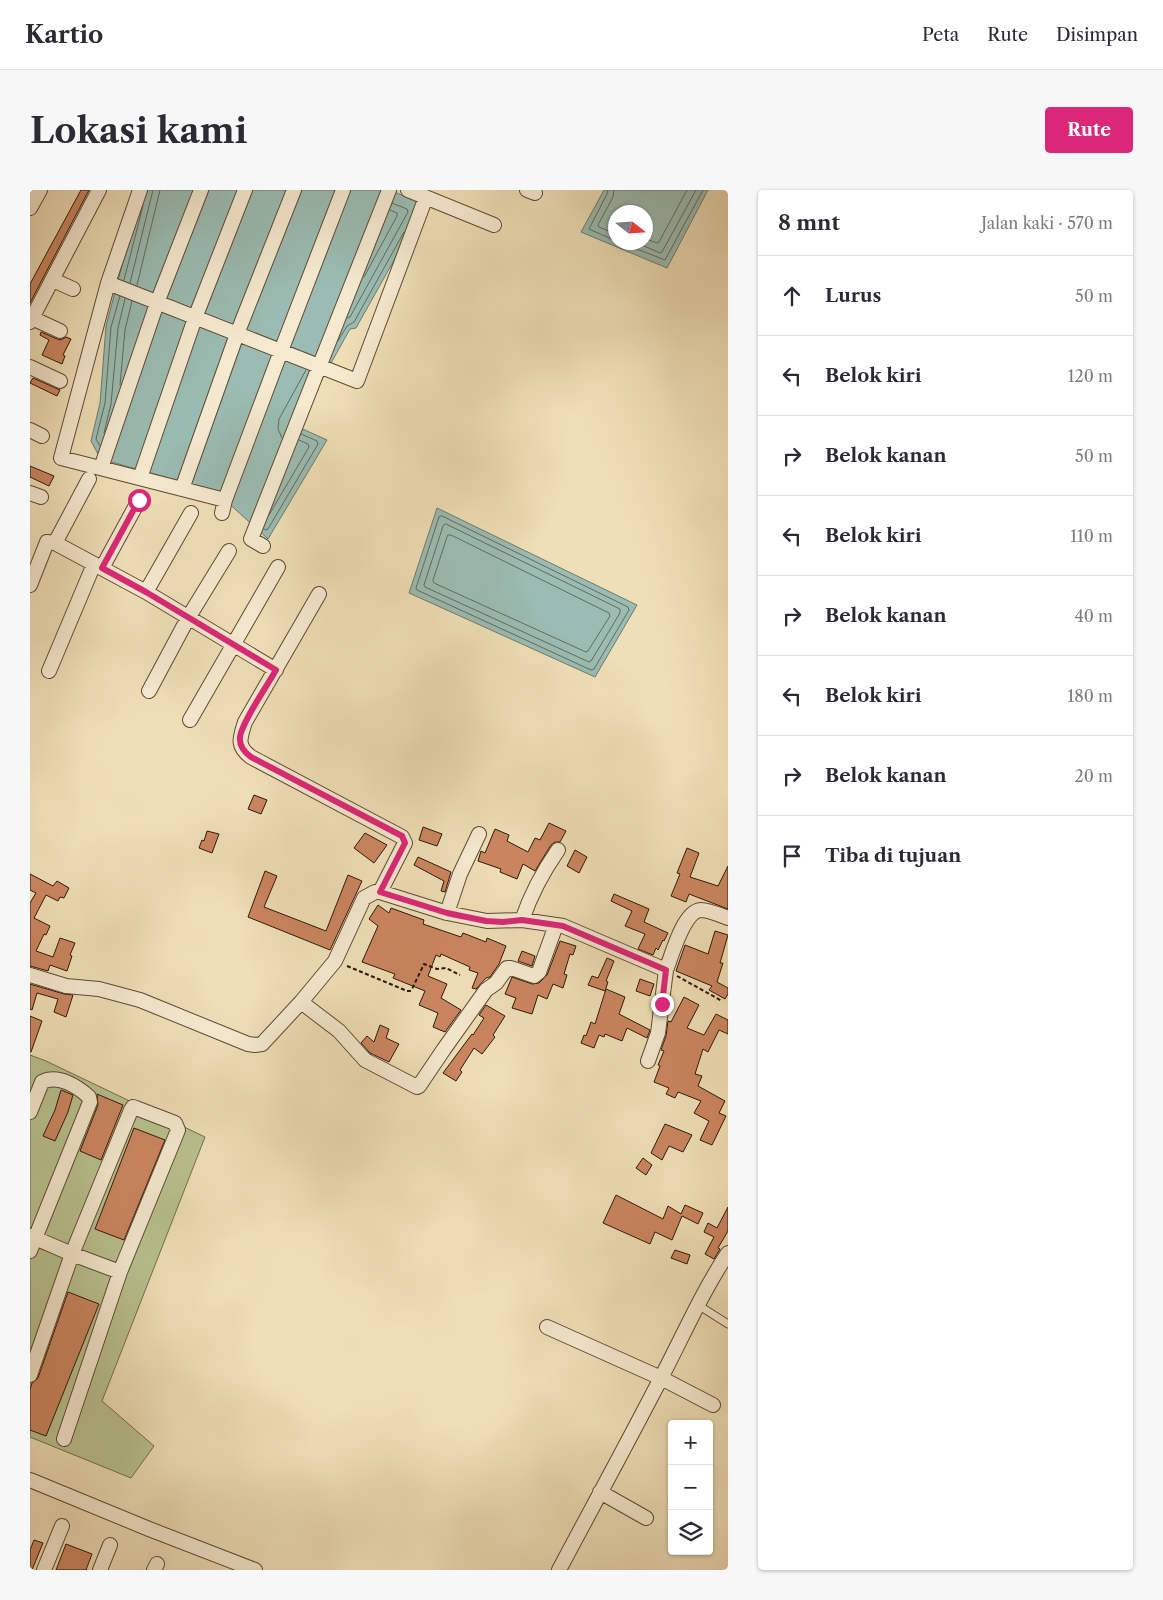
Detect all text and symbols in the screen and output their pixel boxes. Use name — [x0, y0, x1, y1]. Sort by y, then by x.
text: Kartio — [25, 20, 103, 49]
text: Peta — [922, 24, 959, 46]
text: Rute — [987, 24, 1028, 46]
text: Disimpan — [1056, 24, 1138, 46]
button: Rute — [1045, 107, 1133, 153]
text: Lokasi kami — [30, 109, 247, 152]
north arrow — [608, 205, 653, 250]
text: 8 mnt — [778, 210, 840, 235]
text: Jalan kaki · 570 m — [981, 213, 1113, 233]
icon: ahead — [778, 282, 806, 310]
text: Lurus — [825, 284, 881, 307]
text: 50 m — [1075, 286, 1113, 306]
icon: left — [778, 362, 806, 390]
text: Belok kiri — [825, 364, 922, 387]
text: 120 m — [1068, 366, 1113, 386]
icon: right — [778, 442, 806, 470]
text: Belok kanan — [825, 444, 947, 467]
text: 50 m — [1075, 446, 1113, 466]
route start — [128, 489, 151, 512]
icon: left — [778, 522, 806, 550]
text: Belok kiri — [825, 524, 922, 547]
text: 110 m — [1070, 526, 1113, 546]
icon: right — [778, 602, 806, 630]
text: Belok kanan — [825, 604, 947, 627]
text: 40 m — [1074, 606, 1113, 626]
icon: left — [778, 682, 806, 710]
text: Belok kiri — [825, 684, 922, 707]
text: 180 m — [1067, 686, 1113, 706]
icon: right — [778, 762, 806, 790]
text: Belok kanan — [825, 764, 947, 787]
text: 20 m — [1074, 766, 1113, 786]
icon: arrive — [778, 842, 806, 870]
text: Tiba di tujuan — [825, 844, 961, 867]
route end — [651, 993, 674, 1016]
map controls — [668, 1420, 713, 1555]
button: + — [668, 1420, 713, 1465]
button: − — [668, 1465, 713, 1510]
button: layers — [668, 1510, 713, 1555]

